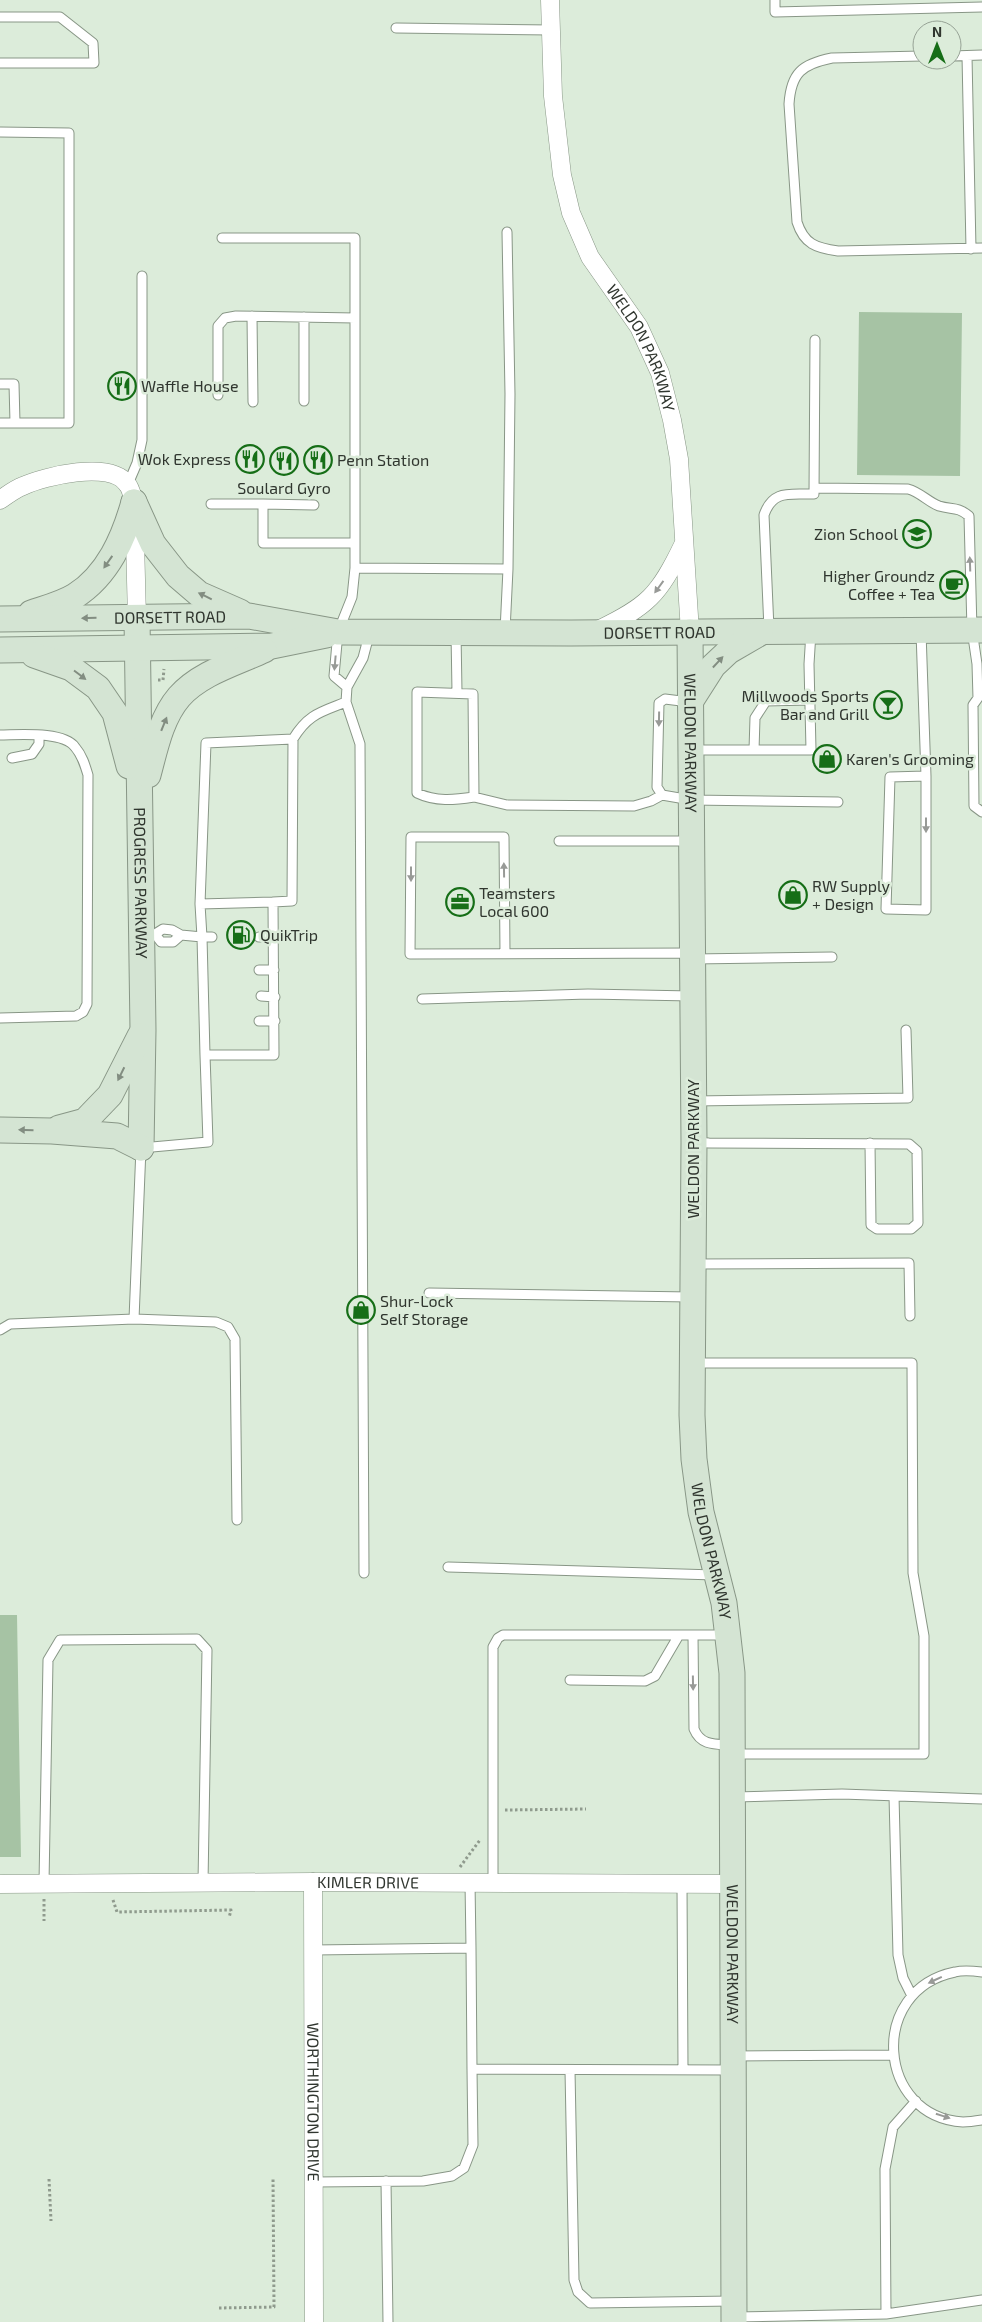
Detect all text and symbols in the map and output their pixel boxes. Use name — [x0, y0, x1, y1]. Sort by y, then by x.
north arrow — [912, 20, 962, 70]
text: N — [932, 23, 942, 40]
street label: WELDON PARKWAY — [603, 280, 679, 413]
restaurant icon: Waffle House — [107, 371, 137, 401]
place label: Waffle House — [141, 376, 239, 395]
restaurant icon: Wok Express — [235, 444, 265, 474]
restaurant icon: Penn Station — [303, 445, 333, 475]
restaurant icon: Soulard Gyro — [269, 446, 299, 476]
place label: Wok Express — [138, 449, 231, 468]
place label: Penn Station — [337, 450, 429, 469]
place label: Soulard Gyro — [237, 478, 331, 497]
school or university icon: Zion School — [902, 519, 932, 549]
place label: Zion School — [814, 524, 898, 543]
one-way arrow — [103, 555, 113, 569]
one-way arrow — [966, 556, 974, 572]
place label: Higher Groundz Coffee + Tea — [823, 566, 935, 603]
cafe icon: Higher Groundz Coffee + Tea — [939, 570, 969, 600]
one-way arrow — [654, 580, 665, 593]
one-way arrow — [198, 592, 212, 600]
street label: DORSETT ROAD — [114, 606, 226, 627]
one-way arrow — [80, 614, 96, 622]
street label: DORSETT ROAD — [603, 622, 716, 642]
one-way arrow — [331, 655, 339, 671]
one-way arrow — [712, 656, 724, 668]
one-way arrow — [73, 670, 87, 680]
street label: WELDON PARKWAY — [681, 673, 701, 813]
place label: Millwoods Sports Bar and Grill — [742, 686, 869, 723]
bar icon: Millwoods Sports Bar and Grill — [873, 690, 903, 720]
one-way arrow — [654, 711, 662, 727]
one-way arrow — [160, 716, 168, 731]
shop icon: Karen's Grooming — [812, 744, 842, 774]
place label: Karen's Grooming — [846, 749, 974, 768]
street label: PROGRESS PARKWAY — [131, 807, 152, 959]
one-way arrow — [922, 817, 930, 833]
one-way arrow — [500, 862, 508, 878]
one-way arrow — [407, 866, 415, 882]
place label: RW Supply + Design — [812, 876, 890, 913]
shop icon: RW Supply + Design — [778, 880, 808, 910]
place label: Teamsters Local 600 — [479, 883, 555, 920]
office icon: Teamsters Local 600 — [445, 887, 475, 917]
fuel station icon: QuikTrip — [226, 920, 256, 950]
place label: QuikTrip — [260, 925, 318, 945]
one-way arrow — [117, 1066, 125, 1081]
street label: WELDON PARKWAY — [683, 1079, 702, 1219]
one-way arrow — [18, 1126, 34, 1134]
place label: Shur-Lock Self Storage — [380, 1291, 468, 1328]
shop icon: Shur-Lock Self Storage — [346, 1295, 376, 1325]
street label: WELDON PARKWAY — [688, 1482, 736, 1620]
one-way arrow — [690, 1676, 698, 1692]
street label: KIMLER DRIVE — [317, 1872, 419, 1892]
street label: WELDON PARKWAY — [724, 1884, 743, 2024]
one-way arrow — [928, 1976, 942, 1984]
street label: WORTHINGTON DRIVE — [304, 2022, 324, 2182]
one-way arrow — [936, 2113, 951, 2121]

